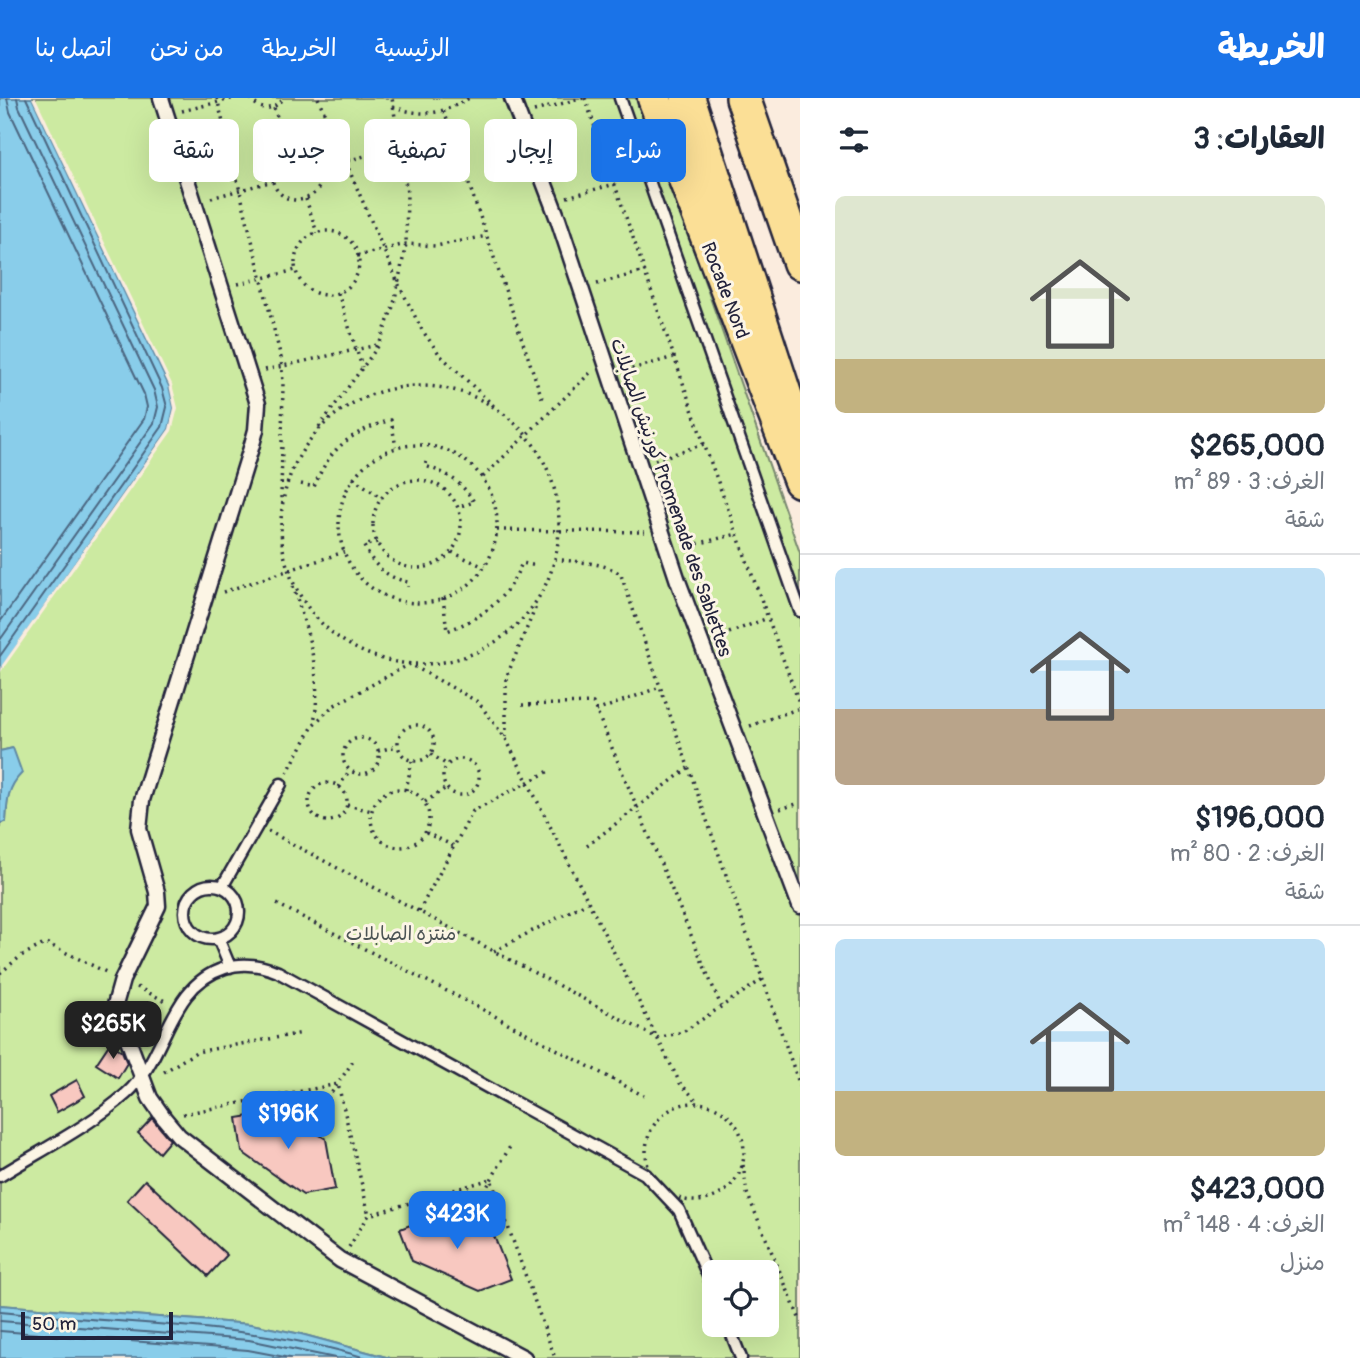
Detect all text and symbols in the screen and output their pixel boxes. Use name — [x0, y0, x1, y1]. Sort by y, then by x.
text: الخريطة — [1218, 27, 1325, 68]
text: اتصل بنا — [35, 34, 112, 63]
text: من نحن — [150, 34, 224, 63]
text: الخريطة — [262, 34, 337, 63]
text: الرئيسية — [375, 34, 450, 63]
chip: شقة — [149, 119, 239, 182]
chip: جديد — [253, 119, 350, 182]
chip: تصفية — [364, 119, 470, 182]
chip: إيجار — [484, 119, 577, 182]
chip: شراء — [591, 119, 686, 182]
text: العقارات: 3 — [1193, 120, 1325, 157]
icon: filters — [835, 121, 873, 159]
street label: Rocade Nord — [696, 239, 754, 342]
icon: home — [1017, 241, 1143, 367]
street label: كورنيش الصابلات Promenade des Sablettes — [605, 335, 737, 660]
text: $265,000 — [1189, 427, 1325, 464]
text: الغرف: 3 · 89 m² — [1174, 467, 1325, 496]
text: شقة — [1285, 505, 1325, 534]
icon: home — [1017, 613, 1143, 739]
text: $196,000 — [1195, 799, 1325, 836]
text: الغرف: 2 · 80 m² — [1170, 839, 1325, 868]
text: شقة — [1285, 877, 1325, 906]
park label: منتزه الصابلات — [346, 922, 456, 946]
icon: home — [1017, 984, 1143, 1110]
pin: $265K — [64, 1002, 162, 1061]
text: $265K — [80, 1009, 146, 1038]
pin: $196K — [239, 1091, 337, 1151]
text: $196K — [258, 1099, 318, 1128]
text: $423,000 — [1190, 1170, 1325, 1207]
pin: $423K — [408, 1192, 506, 1251]
text: $423K — [425, 1199, 489, 1228]
text: الغرف: 4 · 148 m² — [1163, 1210, 1325, 1239]
text: منزل — [1280, 1248, 1325, 1277]
map controls — [702, 1260, 779, 1337]
button: locate — [702, 1260, 779, 1337]
scale bar — [21, 1309, 173, 1341]
text: 50 m — [32, 1312, 76, 1336]

